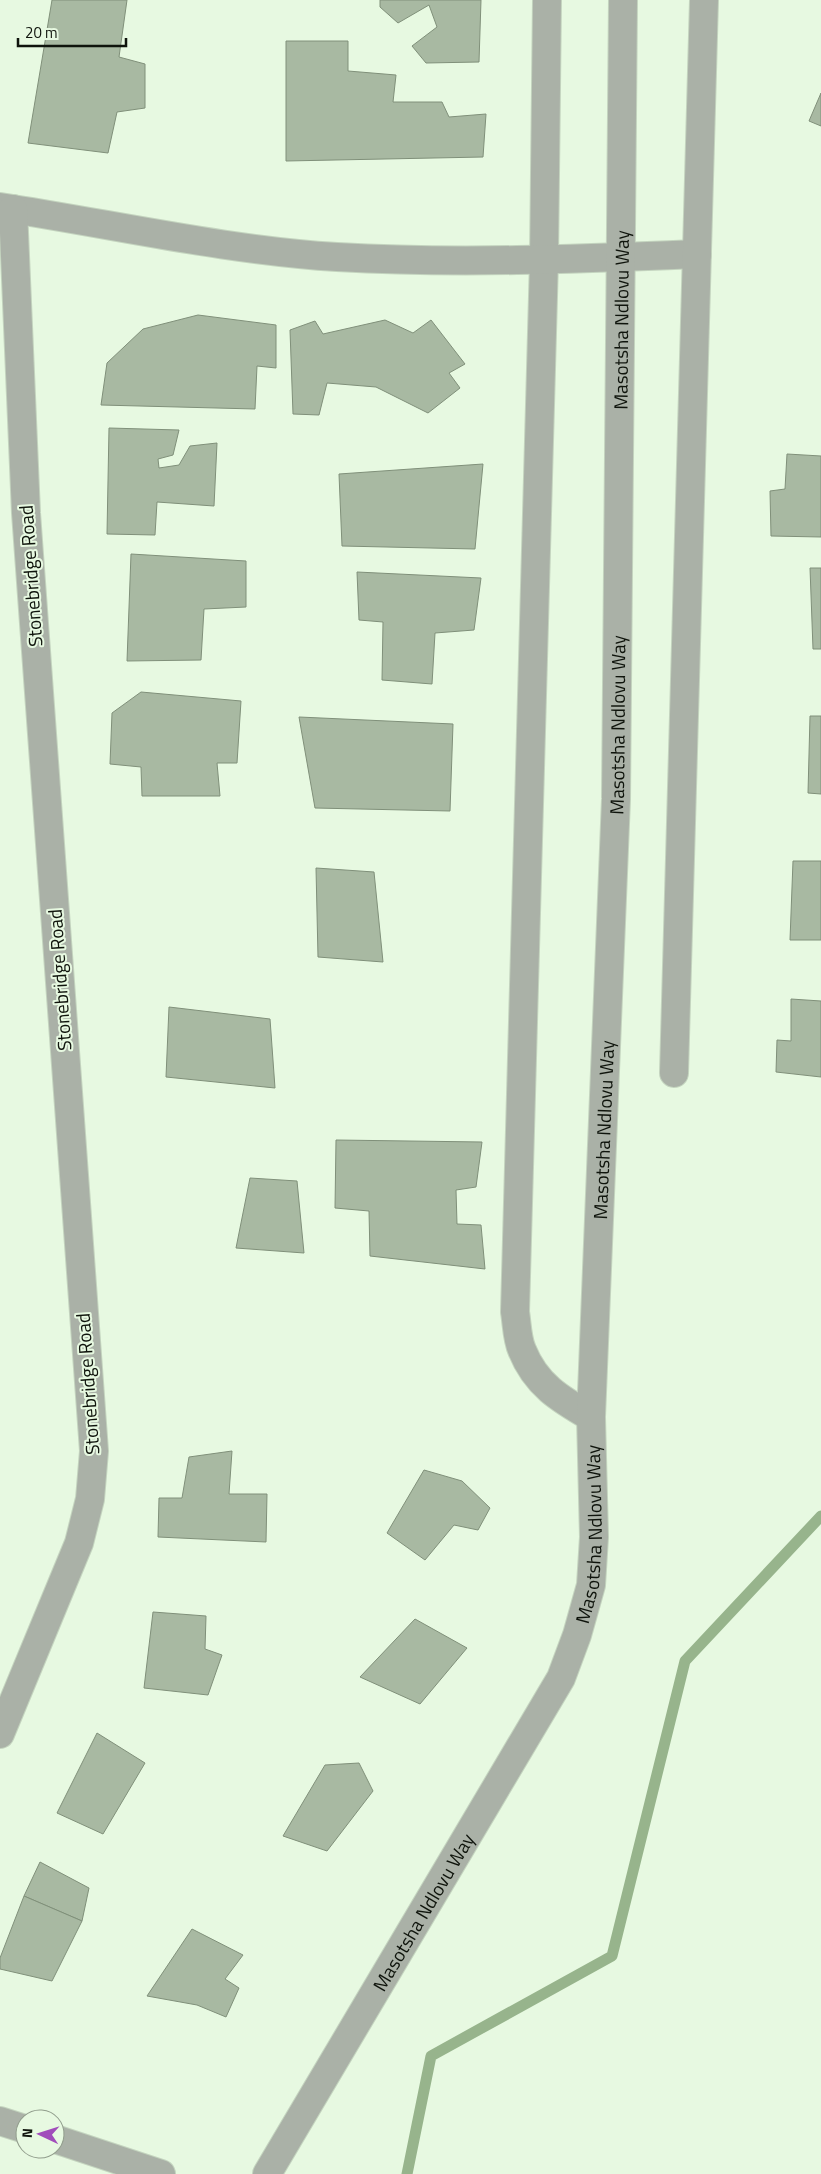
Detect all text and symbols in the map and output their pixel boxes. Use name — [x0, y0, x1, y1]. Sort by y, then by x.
scale bar — [18, 15, 125, 47]
text: 20 m — [25, 21, 58, 44]
street label: Masotsha Ndlovu Way — [605, 230, 635, 410]
street label: Stonebridge Road — [11, 504, 49, 648]
street label: Masotsha Ndlovu Way — [601, 635, 632, 815]
street label: Stonebridge Road — [40, 908, 78, 1052]
street label: Masotsha Ndlovu Way — [585, 1040, 621, 1220]
street label: Stonebridge Road — [68, 1312, 106, 1456]
street label: Masotsha Ndlovu Way — [566, 1444, 609, 1627]
street label: Masotsha Ndlovu Way — [364, 1827, 481, 1996]
north arrow — [15, 2109, 65, 2159]
text: N — [16, 2127, 37, 2139]

